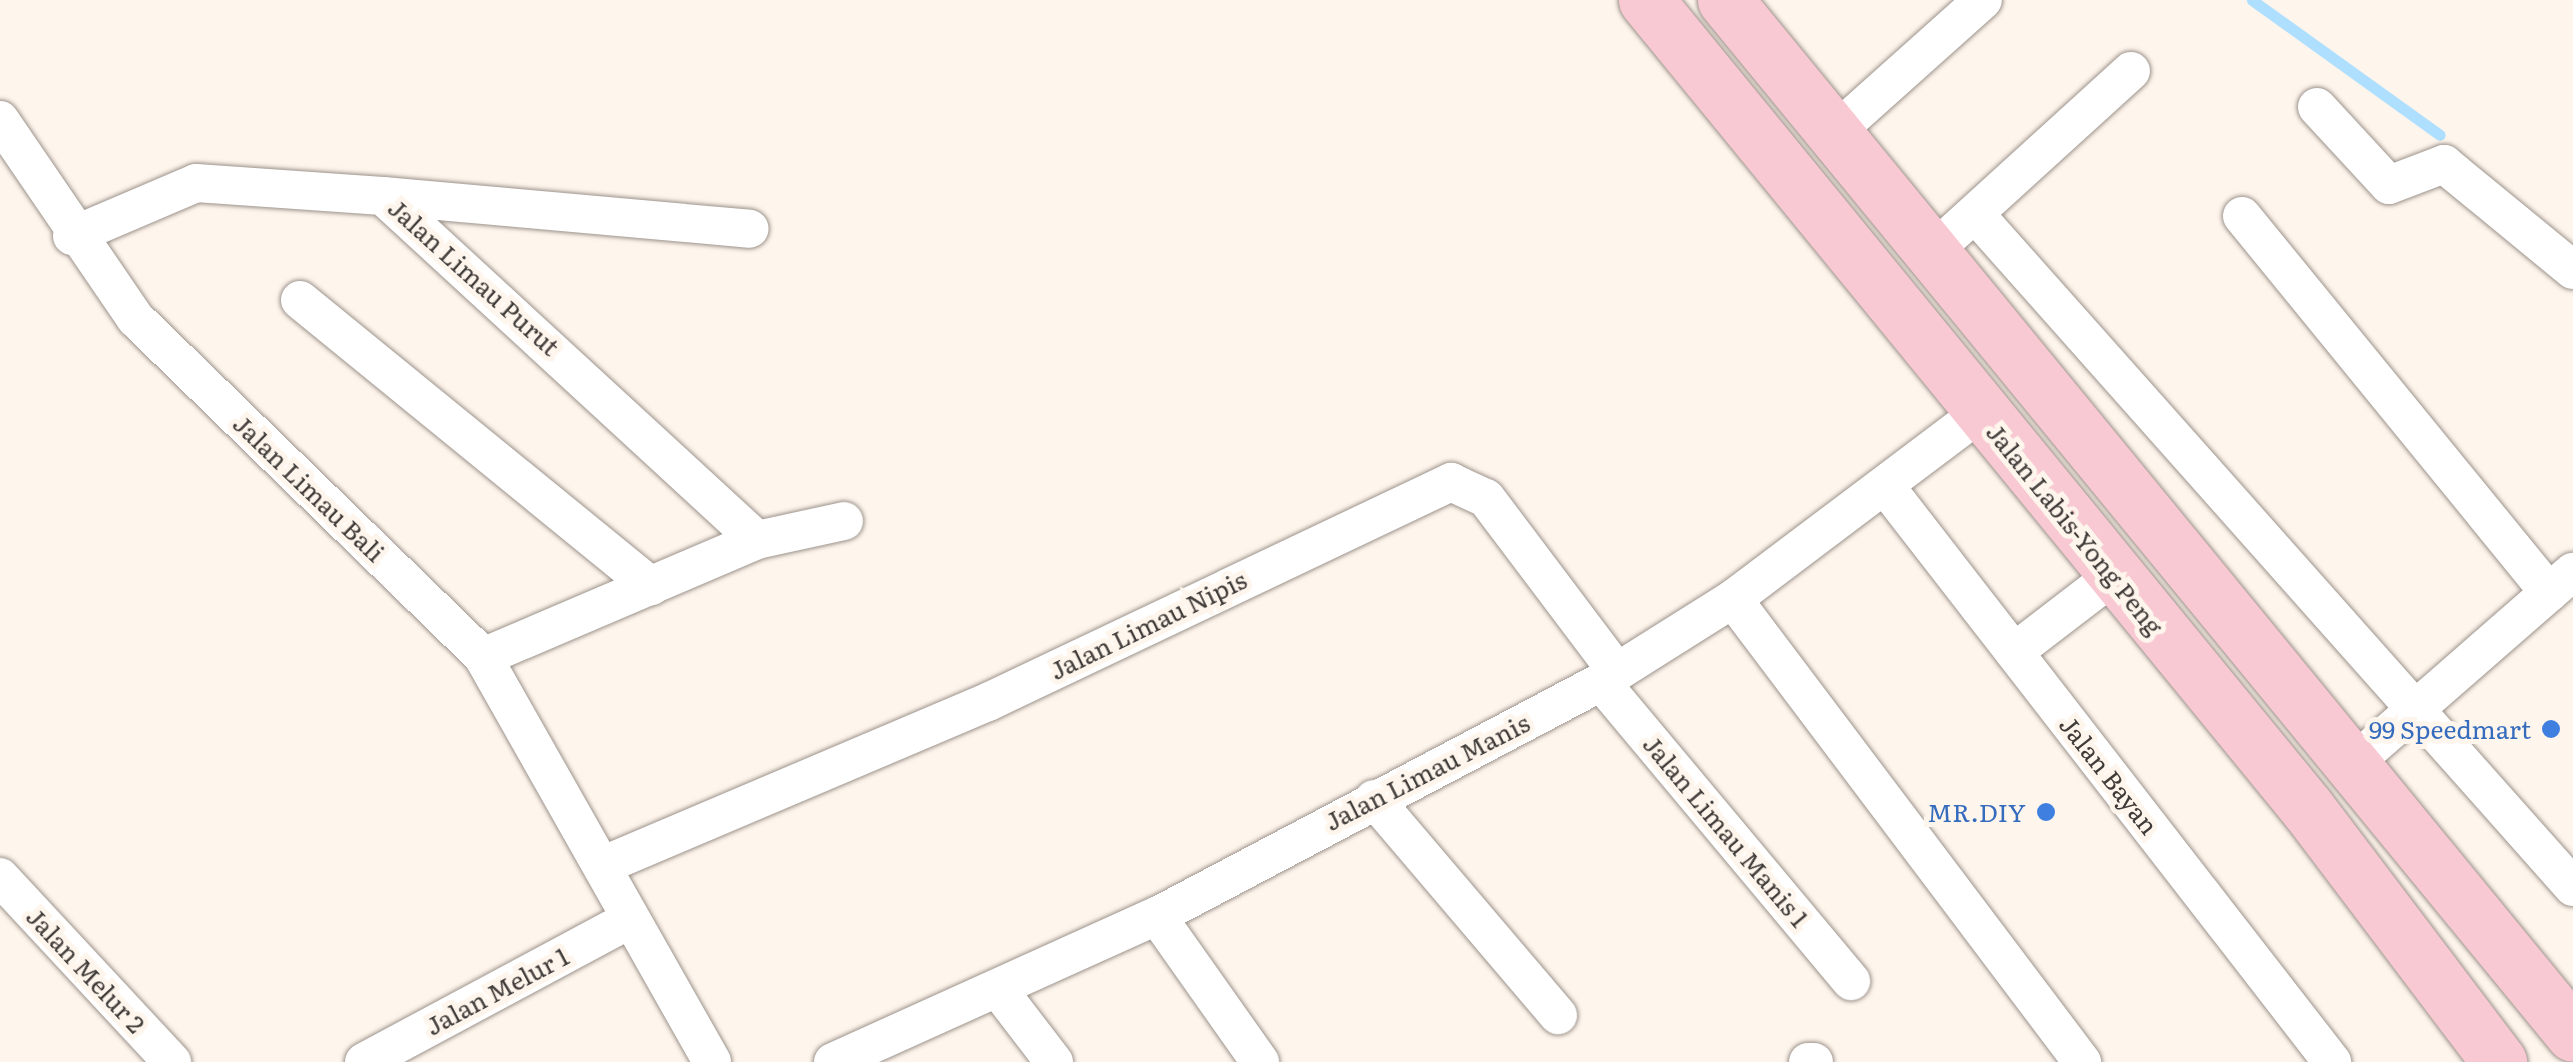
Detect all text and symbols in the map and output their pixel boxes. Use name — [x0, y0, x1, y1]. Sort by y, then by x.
street label: Jalan Limau Purut — [382, 192, 566, 362]
street label: Jalan Limau Bali — [227, 408, 391, 568]
street label: Jalan Labis-Yong Peng — [1980, 417, 2170, 641]
street label: Jalan Limau Nipis — [1045, 564, 1251, 686]
street label: Jalan Limau Manis — [1320, 707, 1534, 837]
street label: Jalan Bayan — [2053, 710, 2165, 840]
place label: 99 Speedmart — [2369, 714, 2531, 744]
marker: 99 Speedmart — [2540, 718, 2562, 740]
street label: Jalan Limau Manis 1 — [1637, 729, 1815, 933]
place label: MR.DIY — [1927, 797, 2026, 827]
marker: MR.DIY — [2035, 801, 2057, 823]
street label: Jalan Melur 2 — [20, 901, 152, 1039]
street label: Jalan Melur 1 — [420, 941, 574, 1041]

